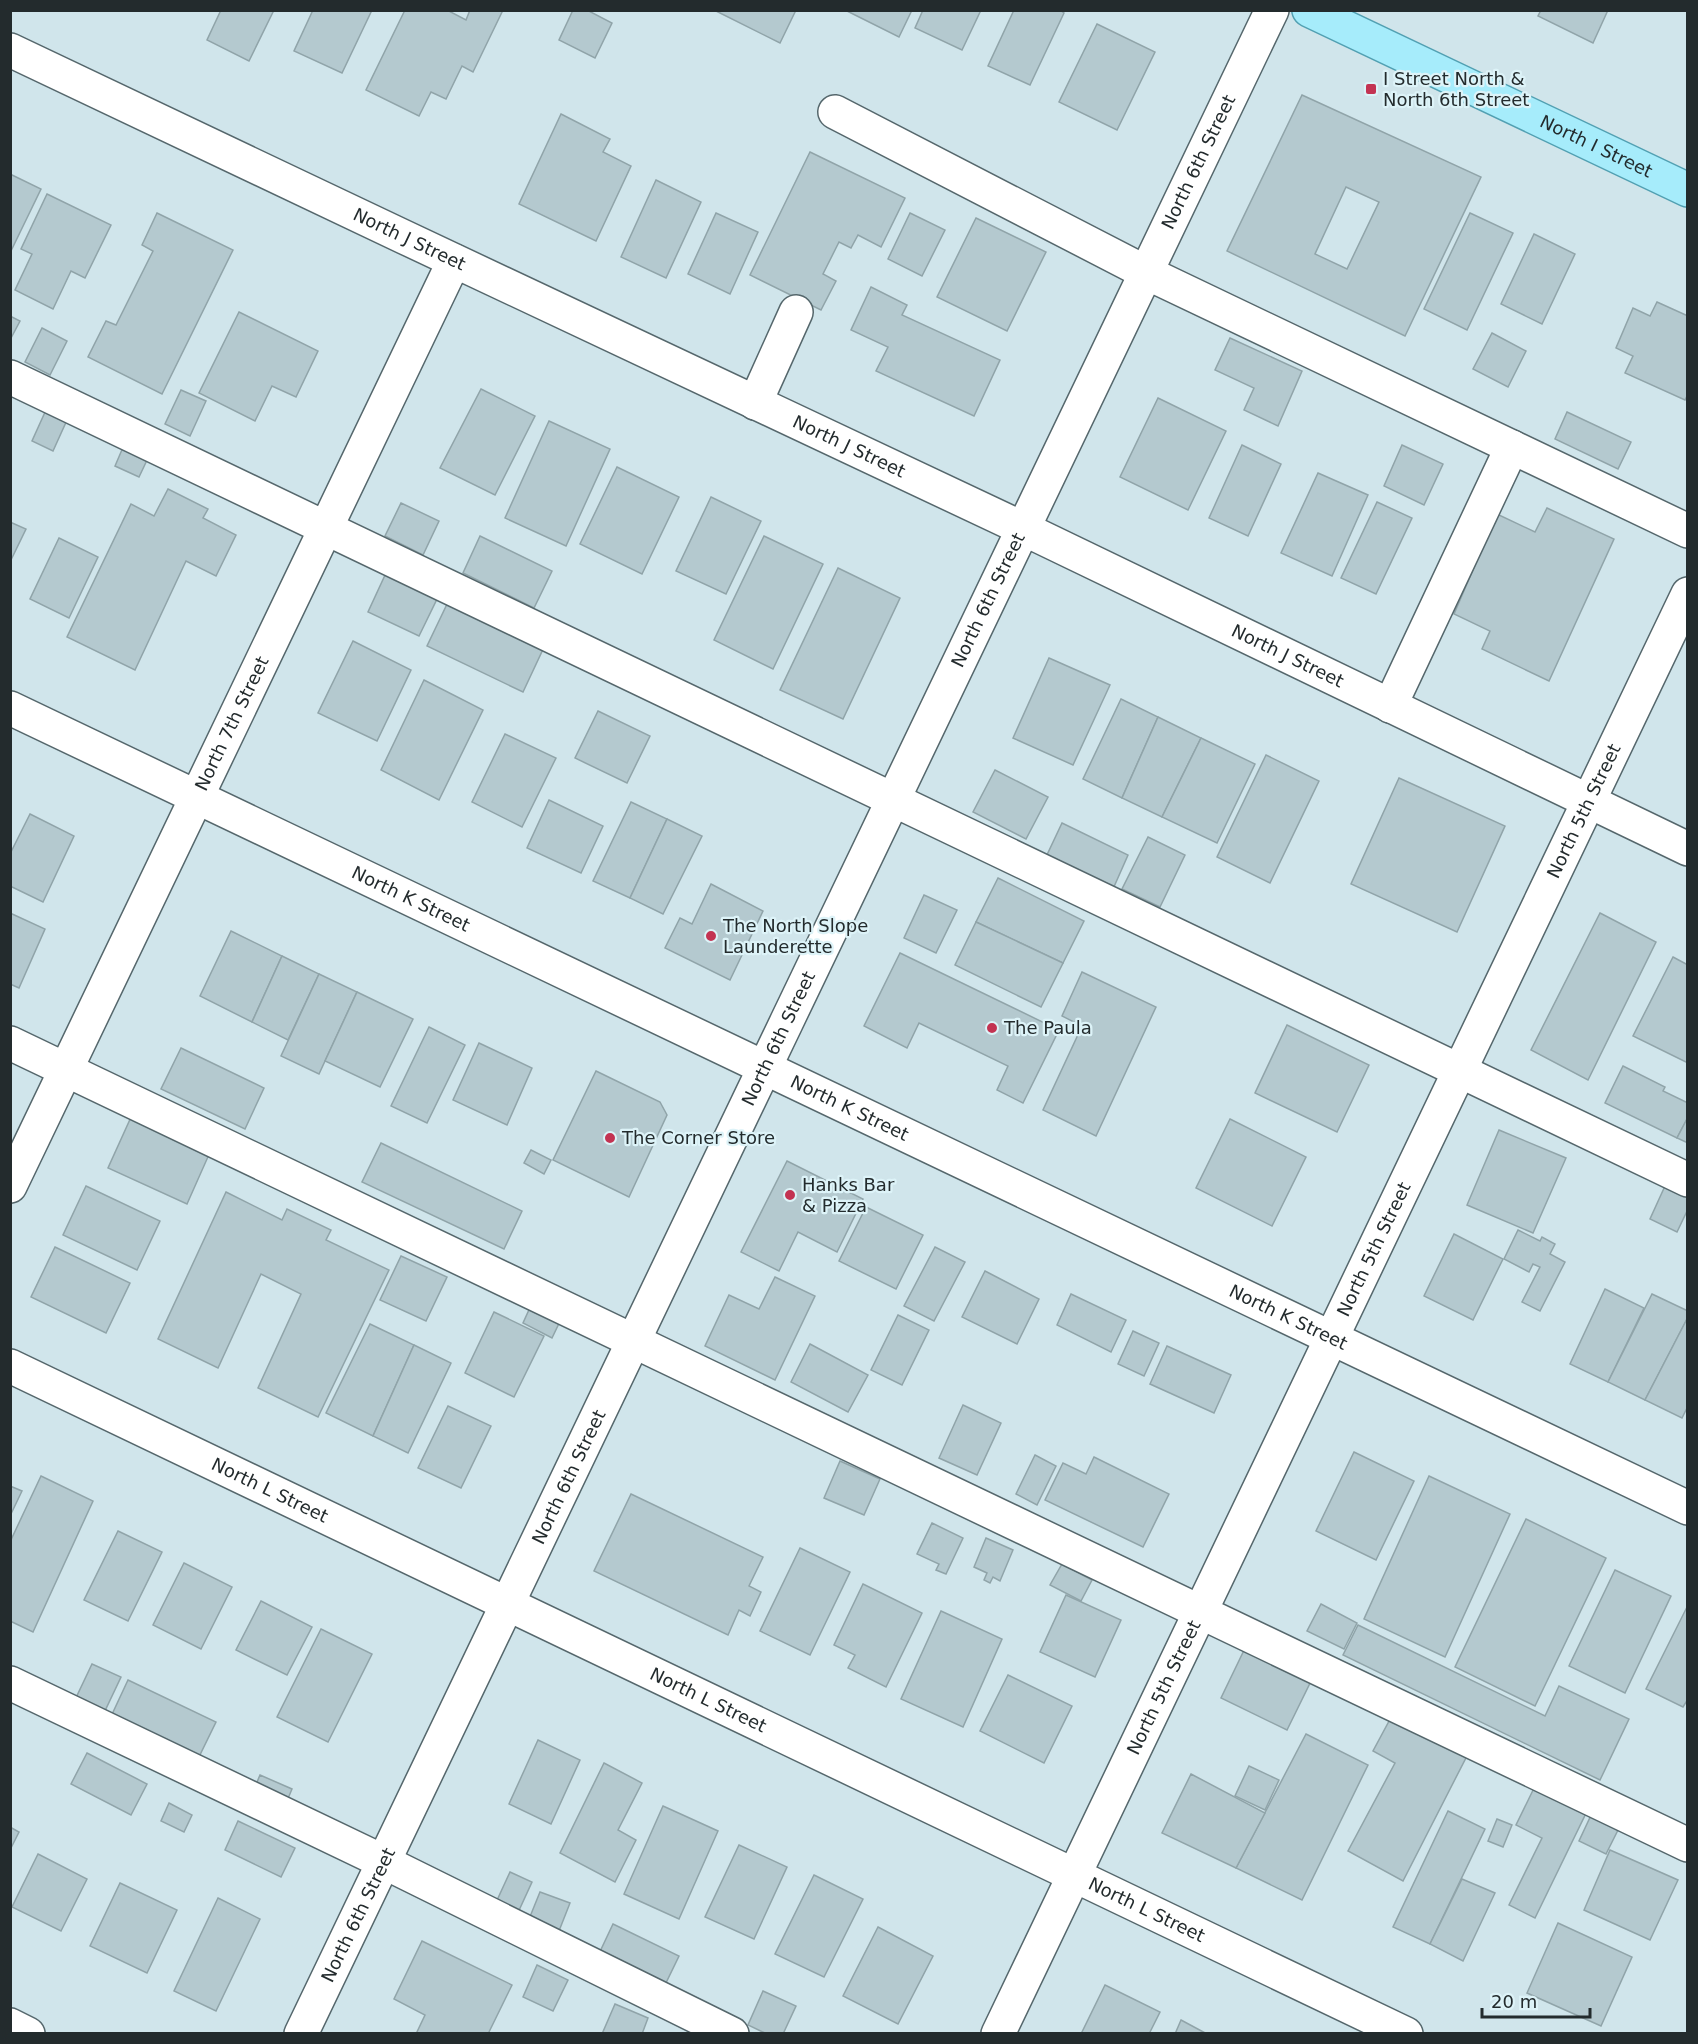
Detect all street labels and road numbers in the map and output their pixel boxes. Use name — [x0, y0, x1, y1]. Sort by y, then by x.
street label: North 6th Street — [1157, 91, 1239, 232]
street label: North I Street — [1537, 110, 1656, 182]
street label: North J Street — [350, 203, 469, 275]
street label: North J Street — [790, 411, 909, 482]
street label: North 6th Street — [947, 529, 1029, 671]
street label: North J Street — [1228, 620, 1347, 691]
street label: North 7th Street — [190, 653, 273, 794]
street label: North 5th Street — [1542, 740, 1625, 882]
street label: North K Street — [349, 862, 473, 936]
street label: North 6th Street — [737, 968, 819, 1109]
street label: North K Street — [787, 1071, 912, 1145]
street label: North 5th Street — [1332, 1179, 1415, 1320]
street label: North K Street — [1226, 1280, 1351, 1354]
street label: North 6th Street — [527, 1406, 610, 1547]
street label: North L Street — [208, 1453, 332, 1527]
street label: North 5th Street — [1122, 1617, 1205, 1758]
street label: North L Street — [647, 1663, 770, 1736]
street label: North 6th Street — [317, 1844, 399, 1985]
street label: North L Street — [1085, 1873, 1208, 1946]

